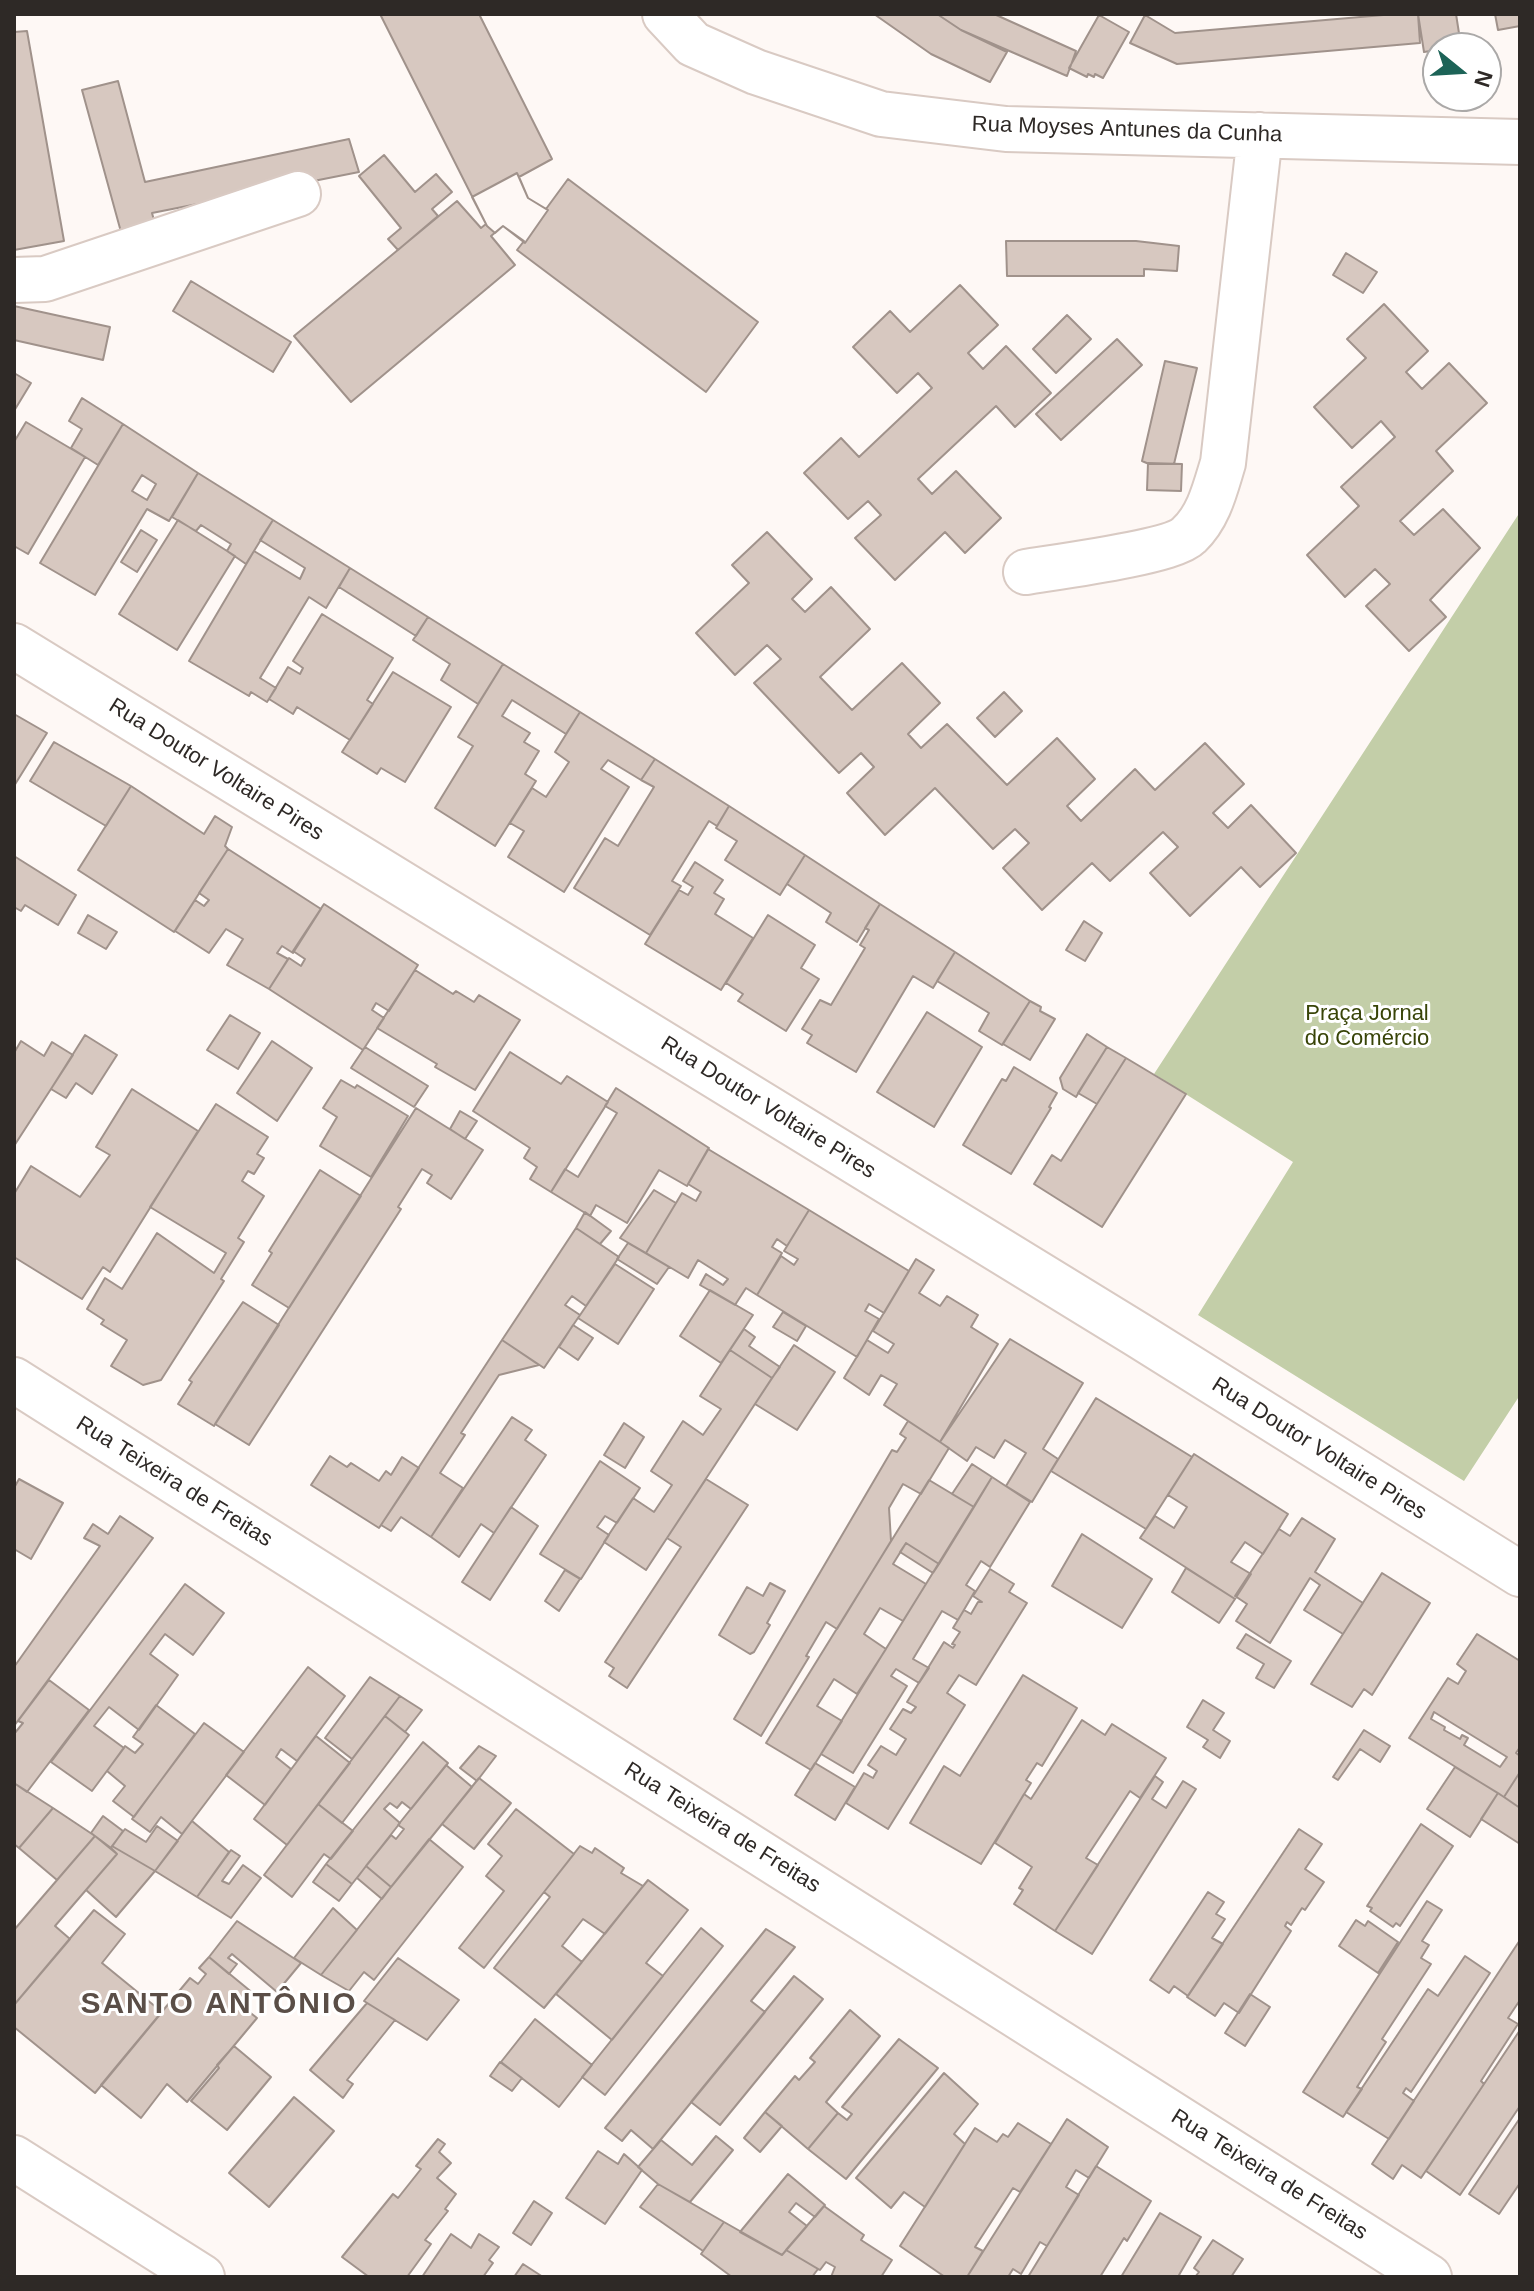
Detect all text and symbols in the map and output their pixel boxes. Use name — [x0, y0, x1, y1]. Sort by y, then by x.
north arrow — [1422, 32, 1502, 112]
text: N — [1469, 68, 1498, 90]
street label: Rua Moyses Antunes da Cunha — [971, 111, 1283, 149]
street label: Rua Doutor Voltaire Pires — [104, 693, 328, 847]
park label: Praça Jornal do Comércio — [1305, 1001, 1429, 1052]
street label: Rua Doutor Voltaire Pires — [656, 1031, 880, 1185]
street label: Rua Doutor Voltaire Pires — [1207, 1372, 1431, 1526]
street label: Rua Teixeira de Freitas — [71, 1411, 277, 1553]
street label: Rua Teixeira de Freitas — [619, 1757, 825, 1899]
district label: SANTO ANTÔNIO — [80, 1987, 358, 2023]
street label: Rua Teixeira de Freitas — [1166, 2104, 1372, 2246]

